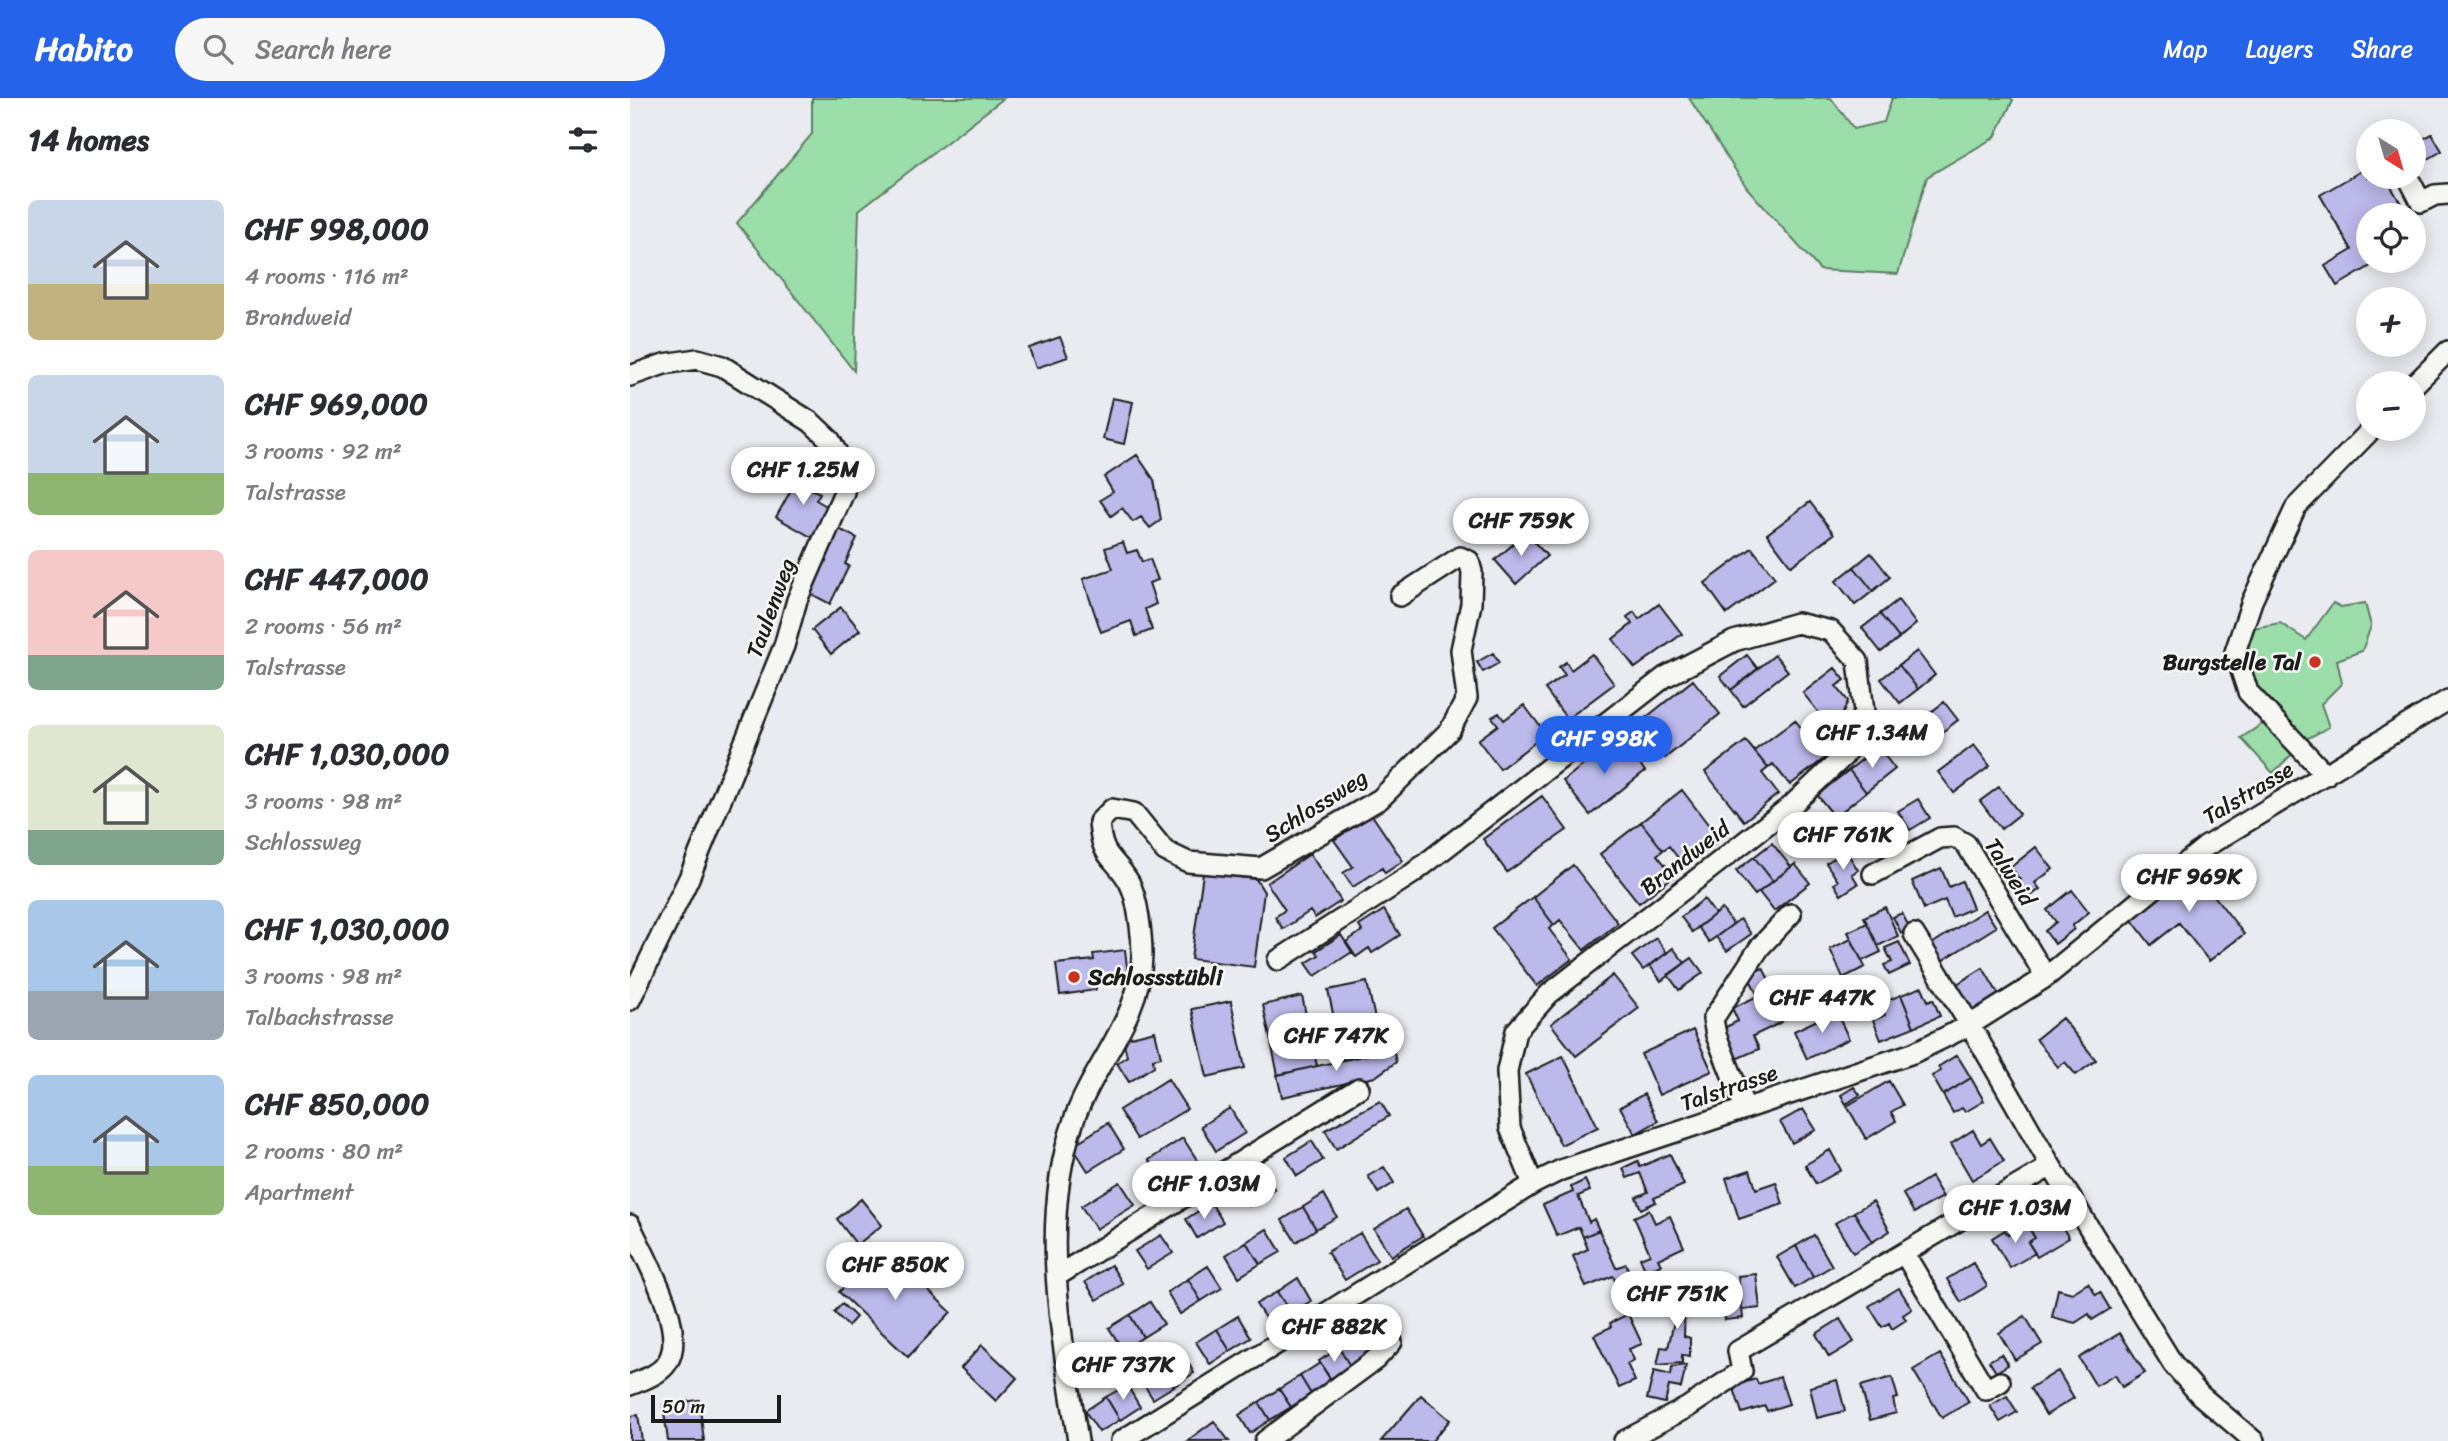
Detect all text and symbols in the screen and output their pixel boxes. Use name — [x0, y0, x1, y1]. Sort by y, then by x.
search box — [175, 18, 665, 81]
text: Habito — [35, 20, 133, 78]
text: Search here — [255, 26, 392, 72]
text: Map — [2163, 28, 2208, 70]
text: Layers — [2246, 28, 2313, 70]
text: Share — [2351, 28, 2413, 70]
icon: search — [199, 30, 237, 68]
text: 14 homes — [28, 113, 149, 167]
north arrow — [2356, 119, 2426, 189]
map controls — [2356, 119, 2426, 441]
icon: filters — [564, 121, 602, 159]
text: CHF 998,000 — [245, 202, 429, 256]
button: locate — [2356, 203, 2426, 273]
icon: home — [84, 228, 168, 312]
text: 4 rooms · 116 m² — [245, 256, 409, 297]
button: + — [2356, 287, 2426, 357]
text: Brandweid — [245, 297, 351, 338]
button: − — [2356, 371, 2426, 441]
text: CHF 969,000 — [245, 377, 428, 431]
icon: home — [84, 403, 168, 487]
text: 3 rooms · 92 m² — [245, 431, 402, 472]
pin: CHF 1.25M — [723, 448, 883, 507]
text: CHF 1.25M — [747, 449, 859, 490]
text: Talstrasse — [245, 472, 346, 513]
pin: CHF 759K — [1449, 498, 1593, 558]
text: CHF 759K — [1469, 500, 1573, 541]
text: CHF 447,000 — [245, 552, 429, 606]
street label: Taulenweg — [734, 552, 808, 664]
icon: home — [84, 578, 168, 662]
text: 2 rooms · 56 m² — [245, 606, 402, 647]
place label: Burgstelle Tal — [2163, 642, 2302, 683]
text: Talstrasse — [245, 647, 346, 688]
marker: Burgstelle Tal — [2307, 654, 2323, 670]
pin: CHF 1.34M — [1792, 710, 1952, 770]
text: CHF 1.34M — [1816, 712, 1928, 753]
pin: CHF 998K — [1532, 716, 1676, 776]
text: CHF 998K — [1551, 718, 1657, 759]
text: CHF 1,030,000 — [245, 727, 449, 781]
street label: Talstrasse — [2194, 749, 2302, 837]
icon: home — [84, 753, 168, 837]
street label: Schlossweg — [1256, 757, 1377, 854]
text: 3 rooms · 98 m² — [245, 781, 402, 822]
street label: Brandweid — [1631, 808, 1741, 907]
pin: CHF 761K — [1771, 812, 1915, 872]
text: CHF 761K — [1793, 814, 1893, 855]
text: Schlossweg — [245, 822, 362, 863]
street label: Talweid — [1973, 829, 2048, 916]
pin: CHF 969K — [2117, 854, 2261, 914]
text: CHF 969K — [2137, 856, 2241, 897]
text: CHF 1,030,000 — [245, 902, 449, 956]
icon: home — [84, 928, 168, 1012]
text: 3 rooms · 98 m² — [245, 956, 402, 997]
place label: Schlossstübli — [1087, 957, 1224, 998]
marker: Schlossstübli — [1066, 969, 1082, 985]
pin: CHF 447K — [1750, 976, 1894, 1035]
text: CHF 447K — [1769, 977, 1875, 1018]
text: Talbachstrasse — [245, 997, 394, 1038]
pin: CHF 747K — [1264, 1014, 1408, 1073]
text: CHF 747K — [1284, 1015, 1388, 1056]
street label: Talstrasse — [1675, 1052, 1783, 1124]
text: CHF 850,000 — [245, 1077, 429, 1131]
icon: home — [84, 1103, 168, 1187]
text: 2 rooms · 80 m² — [245, 1131, 403, 1172]
pin: CHF 1.03M — [1124, 1162, 1284, 1221]
text: CHF 1.03M — [1148, 1163, 1260, 1204]
text: Apartment — [245, 1172, 354, 1213]
pin: CHF 1.03M — [1935, 1186, 2095, 1245]
text: CHF 1.03M — [1959, 1187, 2071, 1228]
pin: CHF 850K — [823, 1242, 967, 1302]
text: CHF 850K — [842, 1244, 948, 1285]
pin: CHF 751K — [1605, 1272, 1749, 1331]
text: CHF 751K — [1627, 1273, 1727, 1314]
pin: CHF 882K — [1262, 1304, 1406, 1364]
text: CHF 882K — [1282, 1306, 1386, 1347]
pin: CHF 737K — [1051, 1342, 1195, 1402]
text: CHF 737K — [1072, 1344, 1174, 1385]
text: 50 m — [662, 1390, 705, 1423]
scale bar — [651, 1392, 780, 1424]

